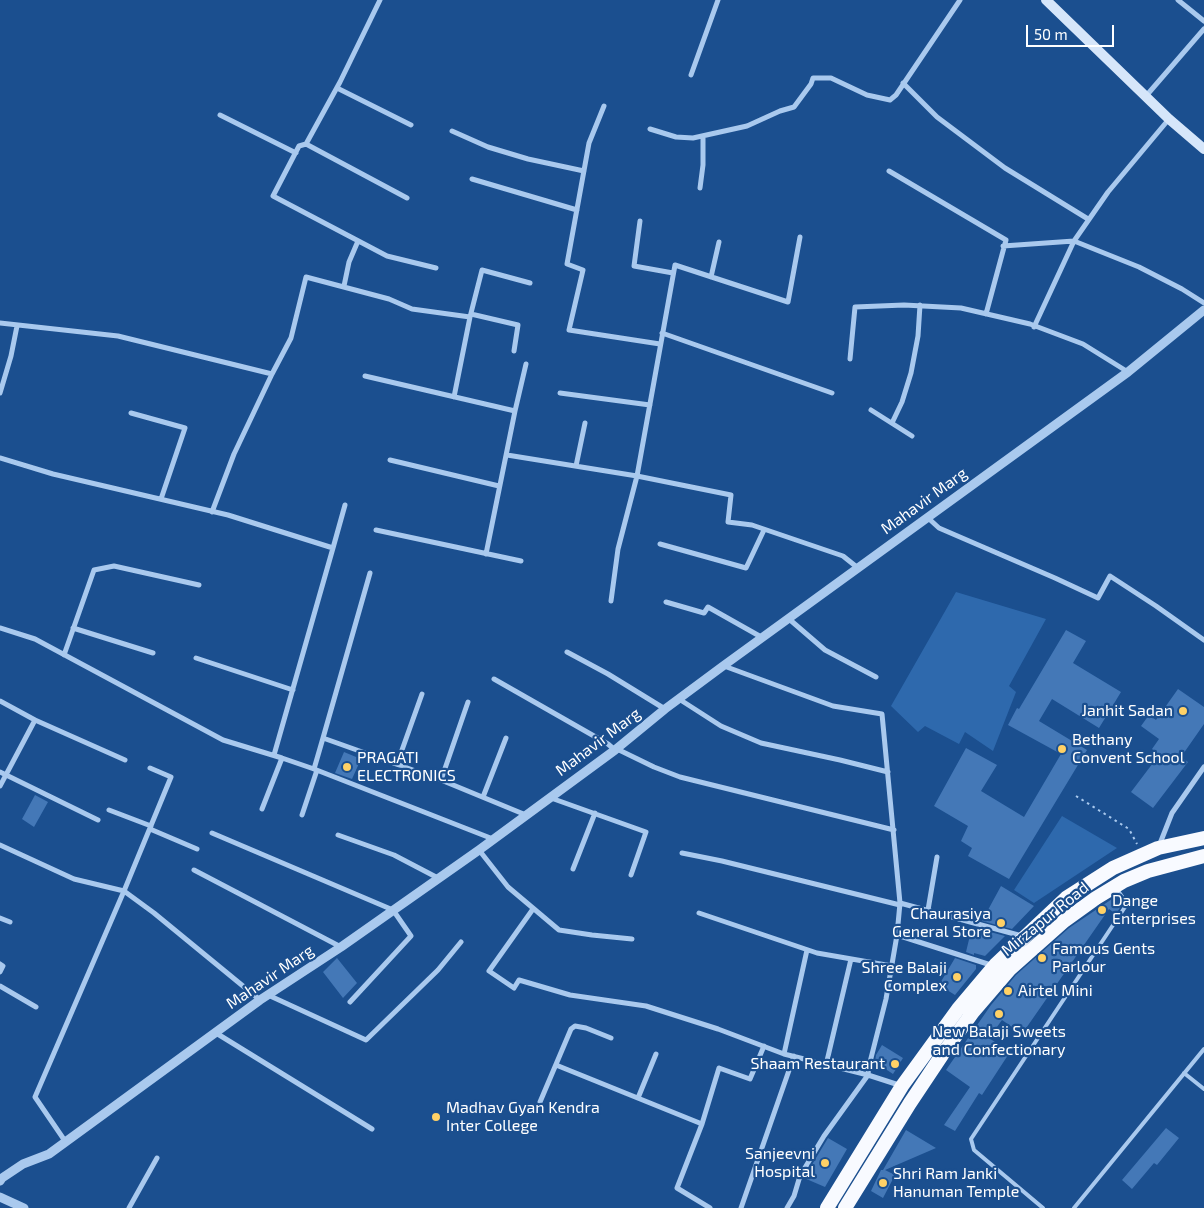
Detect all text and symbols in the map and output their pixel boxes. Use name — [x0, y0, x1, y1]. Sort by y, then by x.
scale bar — [1029, 15, 1116, 47]
text: 50 m — [1034, 25, 1068, 43]
street label: Mahavir Marg — [877, 463, 971, 539]
place label: Janhit Sadan — [1082, 701, 1173, 721]
street label: Mahavir Marg — [552, 704, 644, 780]
marker: Janhit Sadan — [1177, 705, 1189, 717]
place label: Bethany Convent School — [1072, 730, 1184, 768]
marker: Bethany Convent School — [1056, 743, 1068, 755]
place label: PRAGATI ELECTRONICS — [357, 748, 456, 786]
marker: PRAGATI ELECTRONICS — [341, 761, 353, 773]
street label: Mirzapur Road — [998, 878, 1092, 960]
place label: Dange Enterprises — [1112, 891, 1196, 929]
place label: Chaurasiya General Store — [892, 904, 991, 942]
marker: Dange Enterprises — [1096, 904, 1108, 916]
marker: Chaurasiya General Store — [995, 917, 1007, 929]
place label: Famous Gents Parlour — [1052, 939, 1155, 977]
street label: Mahavir Marg — [223, 941, 317, 1013]
marker: Famous Gents Parlour — [1036, 952, 1048, 964]
place label: Shree Balaji Complex — [862, 958, 947, 996]
marker: Shree Balaji Complex — [951, 971, 963, 983]
place label: Airtel Mini — [1018, 981, 1093, 1001]
marker: Airtel Mini — [1002, 985, 1014, 997]
marker: New Balaji Sweets and Confectionary — [993, 1008, 1005, 1020]
place label: New Balaji Sweets and Confectionary — [932, 1022, 1066, 1060]
place label: Shaam Restaurant — [750, 1054, 885, 1074]
marker: Shaam Restaurant — [889, 1058, 901, 1070]
place label: Madhav Gyan Kendra Inter College — [446, 1098, 600, 1136]
marker: Madhav Gyan Kendra Inter College — [430, 1111, 442, 1123]
place label: Sanjeevni Hospital — [745, 1144, 815, 1182]
marker: Sanjeevni Hospital — [819, 1157, 831, 1169]
place label: Shri Ram Janki Hanuman Temple — [893, 1164, 1019, 1202]
marker: Shri Ram Janki Hanuman Temple — [877, 1177, 889, 1189]

